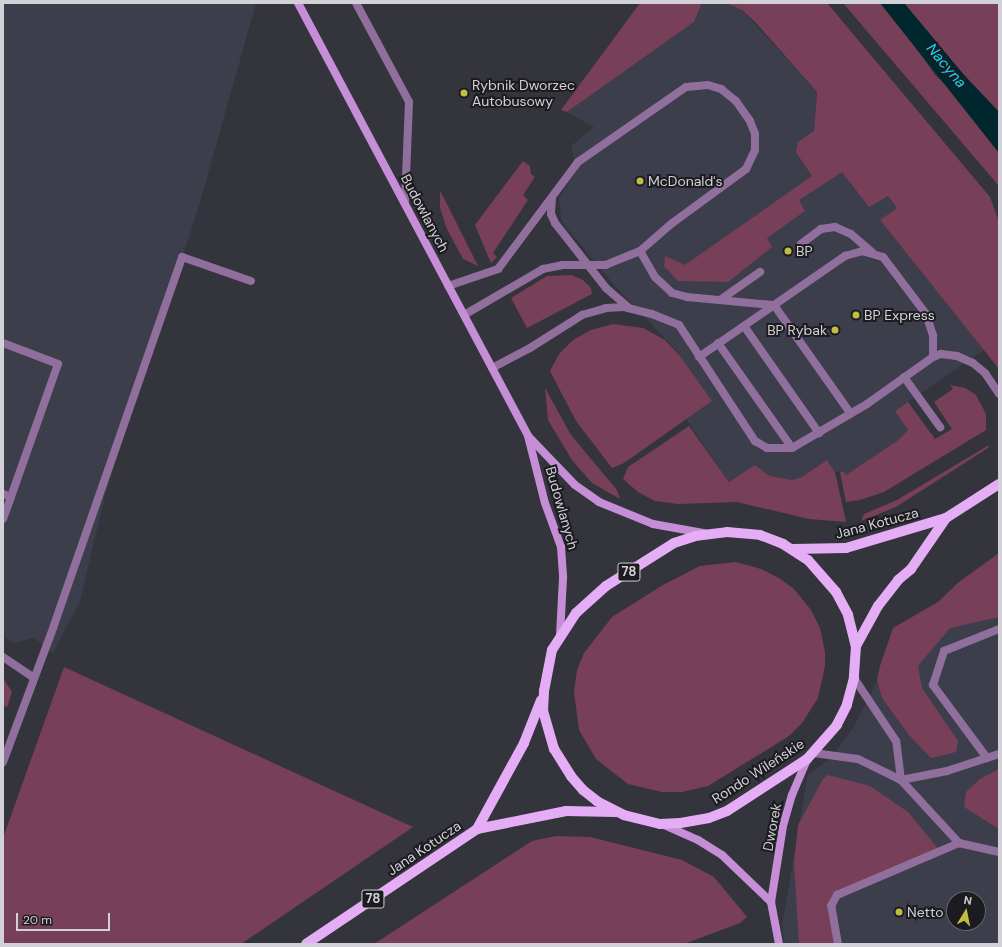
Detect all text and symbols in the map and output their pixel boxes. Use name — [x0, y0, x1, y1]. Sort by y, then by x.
water label: Nacyna — [922, 40, 970, 92]
place label: Rybnik Dworzec Autobusowy — [472, 77, 575, 110]
marker: Rybnik Dworzec Autobusowy — [459, 88, 469, 98]
street label: Budowlanych — [397, 171, 453, 255]
place label: McDonald's — [648, 173, 723, 189]
marker: McDonald's — [635, 176, 645, 186]
place label: BP — [796, 243, 813, 259]
marker: BP — [783, 246, 793, 256]
place label: BP Express — [864, 307, 935, 323]
marker: BP Express — [851, 310, 861, 320]
place label: BP Rybak — [767, 322, 827, 338]
marker: BP Rybak — [830, 325, 840, 335]
street label: Budowlanych — [542, 464, 582, 552]
street label: Jana Kotucza — [834, 504, 920, 542]
road number: 78 — [617, 561, 641, 583]
street label: Rondo Wileńskie — [709, 735, 807, 807]
street label: Dworek — [759, 802, 785, 852]
street label: Jana Kotucza — [384, 817, 464, 879]
road number: 78 — [361, 888, 385, 910]
north arrow — [946, 891, 986, 931]
text: N — [963, 893, 973, 908]
place label: Netto — [907, 904, 943, 920]
scale bar — [18, 905, 112, 931]
marker: Netto — [894, 907, 904, 917]
text: 20 m — [23, 912, 52, 928]

